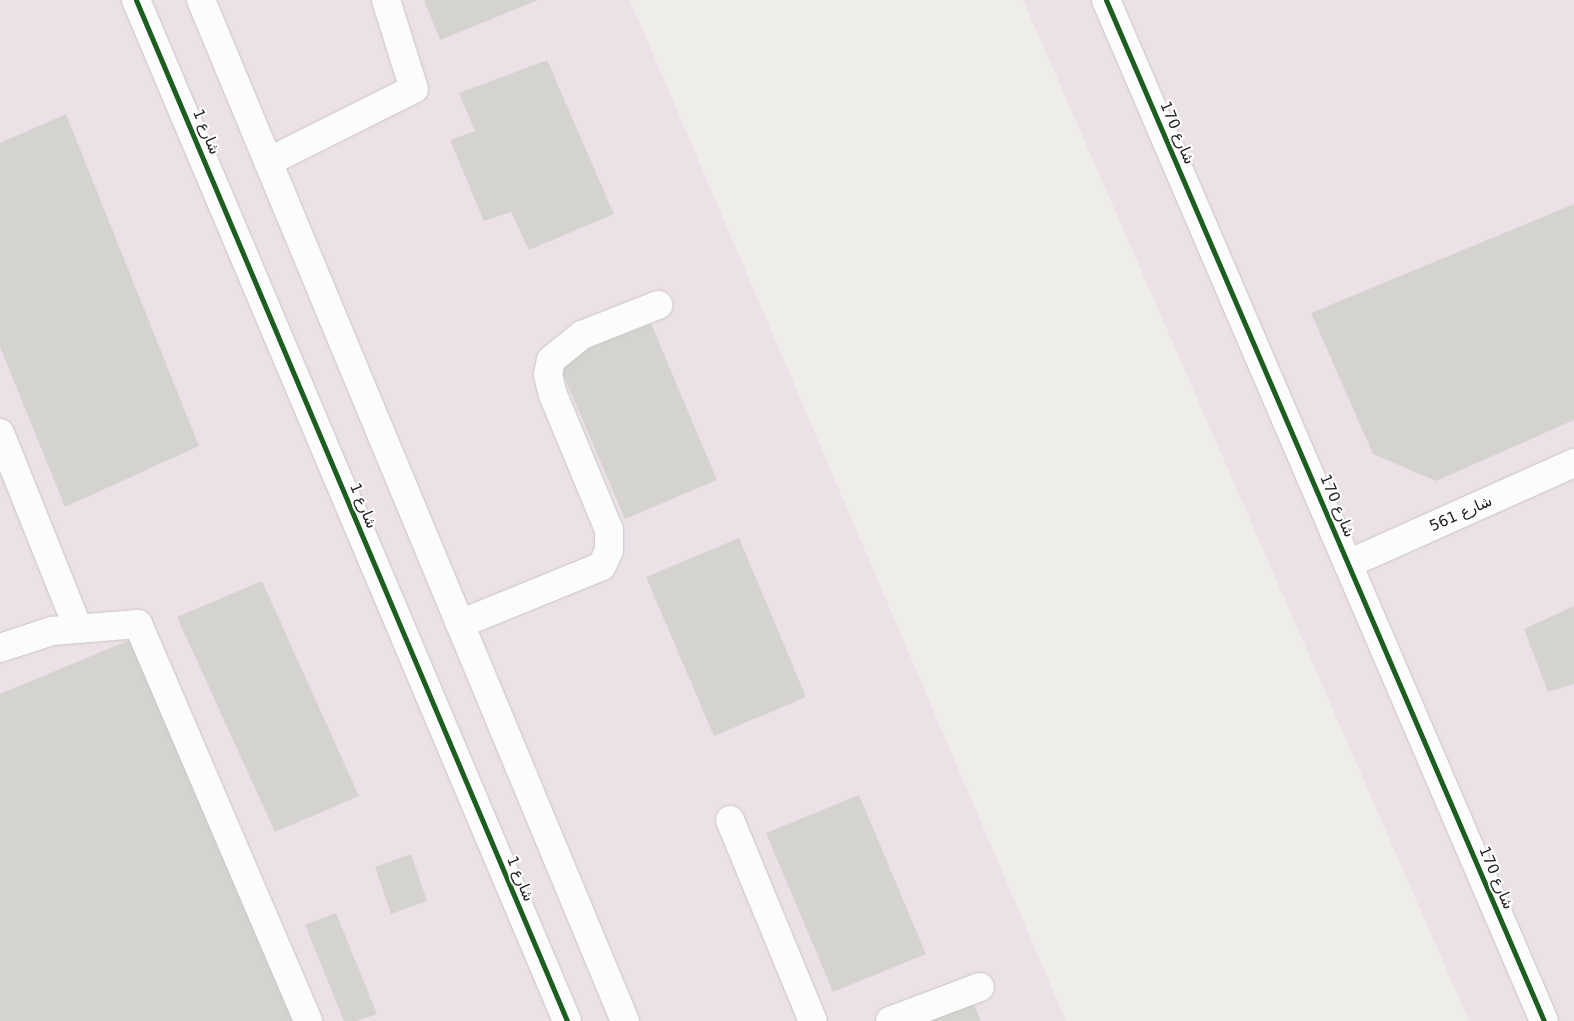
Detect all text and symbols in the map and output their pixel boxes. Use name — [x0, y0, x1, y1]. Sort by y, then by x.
street label: شارع 170 — [1156, 99, 1198, 167]
street label: شارع 1 — [188, 107, 224, 157]
street label: شارع 170 — [1316, 472, 1358, 540]
street label: شارع 1 — [345, 481, 381, 531]
street label: شارع 561 — [1427, 492, 1495, 536]
street label: شارع 170 — [1475, 844, 1517, 912]
street label: شارع 1 — [502, 854, 538, 904]

